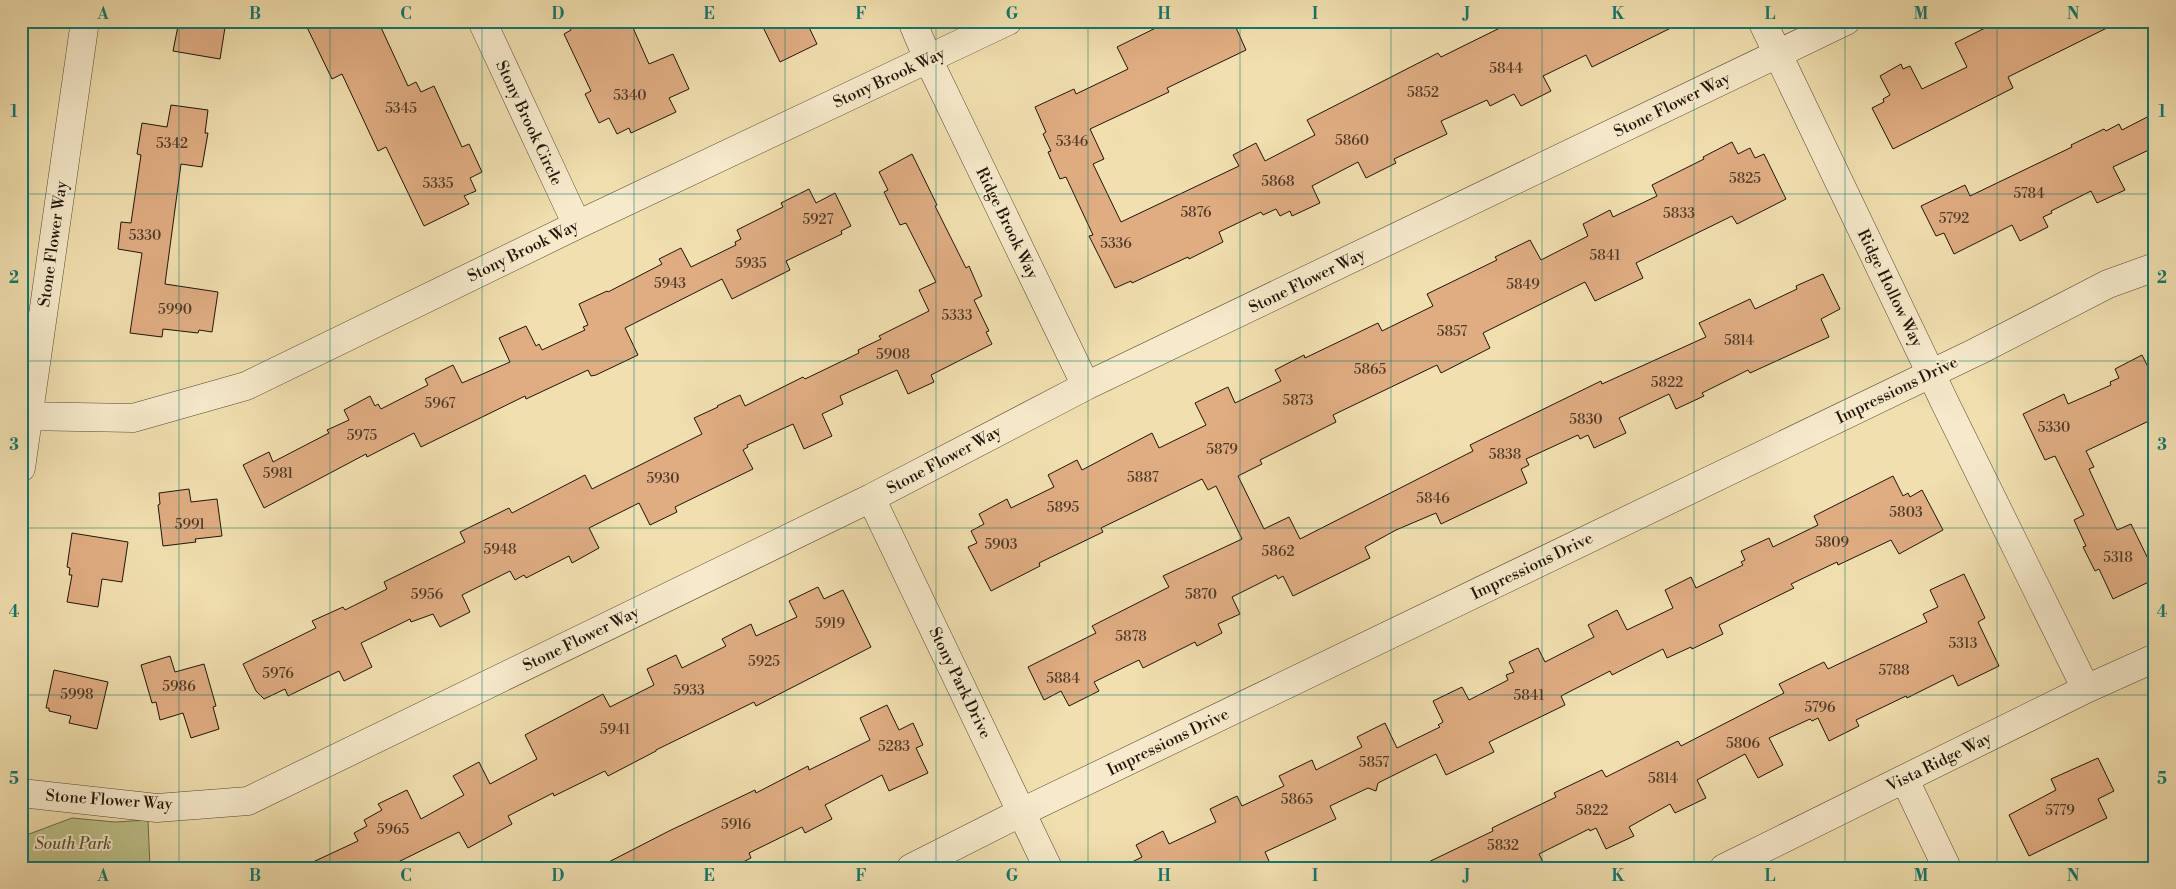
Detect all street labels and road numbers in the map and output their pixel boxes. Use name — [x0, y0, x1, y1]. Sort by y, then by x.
street label: Stony Brook Way — [830, 43, 948, 113]
street label: Stony Brook Circle — [491, 57, 567, 189]
street label: Stone Flower Way — [1611, 68, 1734, 142]
street label: Ridge Brook Way — [971, 164, 1043, 282]
street label: Stone Flower Way — [34, 180, 72, 308]
street label: Stony Brook Way — [464, 215, 582, 287]
street label: Ridge Hollow Way — [1853, 226, 1927, 350]
street label: Stone Flower Way — [1246, 244, 1369, 318]
street label: Impressions Drive — [1833, 352, 1961, 428]
street label: Stone Flower Way — [883, 421, 1005, 499]
street label: Impressions Drive — [1468, 528, 1596, 604]
street label: Stone Flower Way — [520, 602, 643, 676]
street label: Stony Park Drive — [924, 624, 996, 742]
street label: Impressions Drive — [1104, 704, 1232, 780]
street label: Vista Ridge Way — [1882, 728, 1995, 796]
street label: Stone Flower Way — [45, 786, 173, 814]

